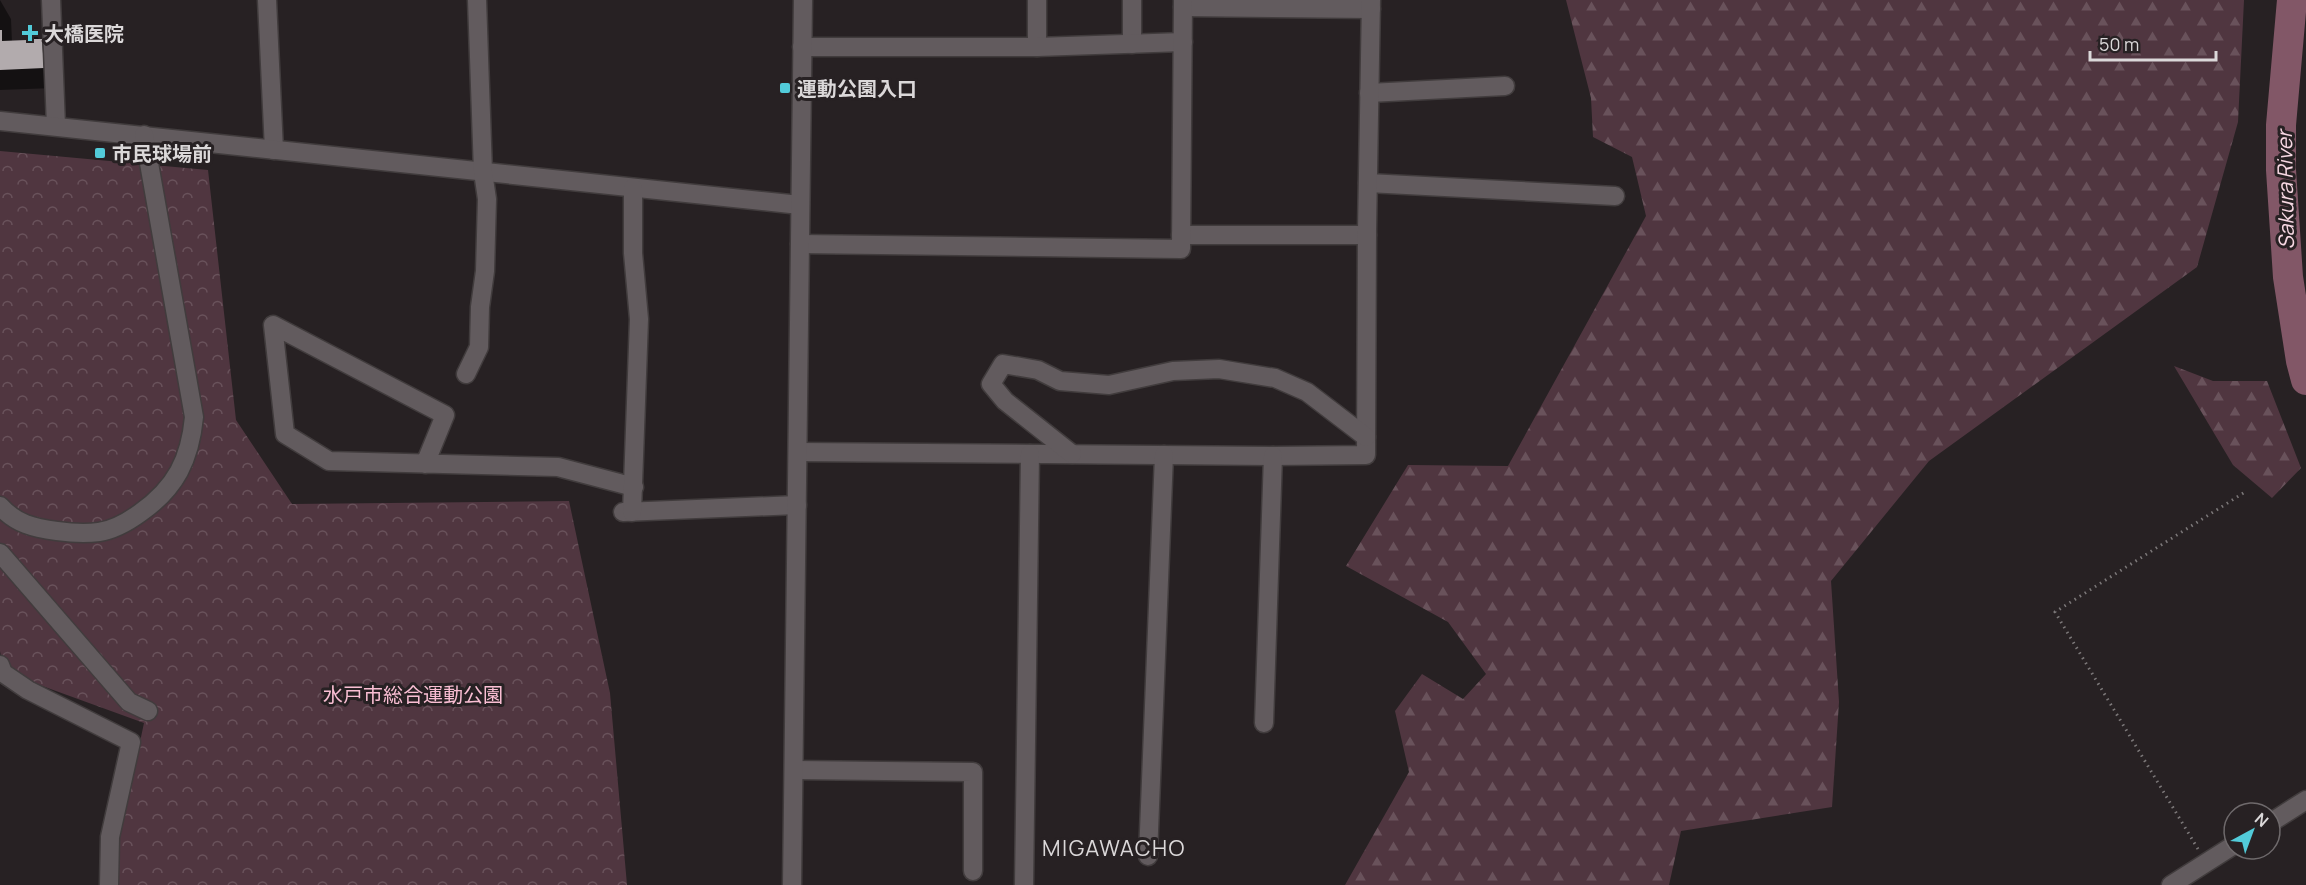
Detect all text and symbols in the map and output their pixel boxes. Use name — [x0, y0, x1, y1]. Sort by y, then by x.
place label: 大橋医院 — [44, 20, 124, 47]
marker: 大橋医院 — [21, 24, 39, 42]
scale bar — [2090, 24, 2216, 62]
text: 50 m — [2099, 32, 2139, 56]
place label: 運動公園入口 — [797, 75, 917, 102]
marker: 運動公園入口 — [778, 81, 792, 95]
water label: Sakura River — [2270, 128, 2300, 250]
place label: 市民球場前 — [112, 140, 212, 167]
marker: 市民球場前 — [93, 146, 107, 160]
park label: 水戸市総合運動公園 — [323, 681, 503, 708]
north arrow — [2222, 801, 2282, 861]
text: N — [2250, 808, 2273, 832]
district label: MIGAWACHO — [1042, 833, 1186, 863]

